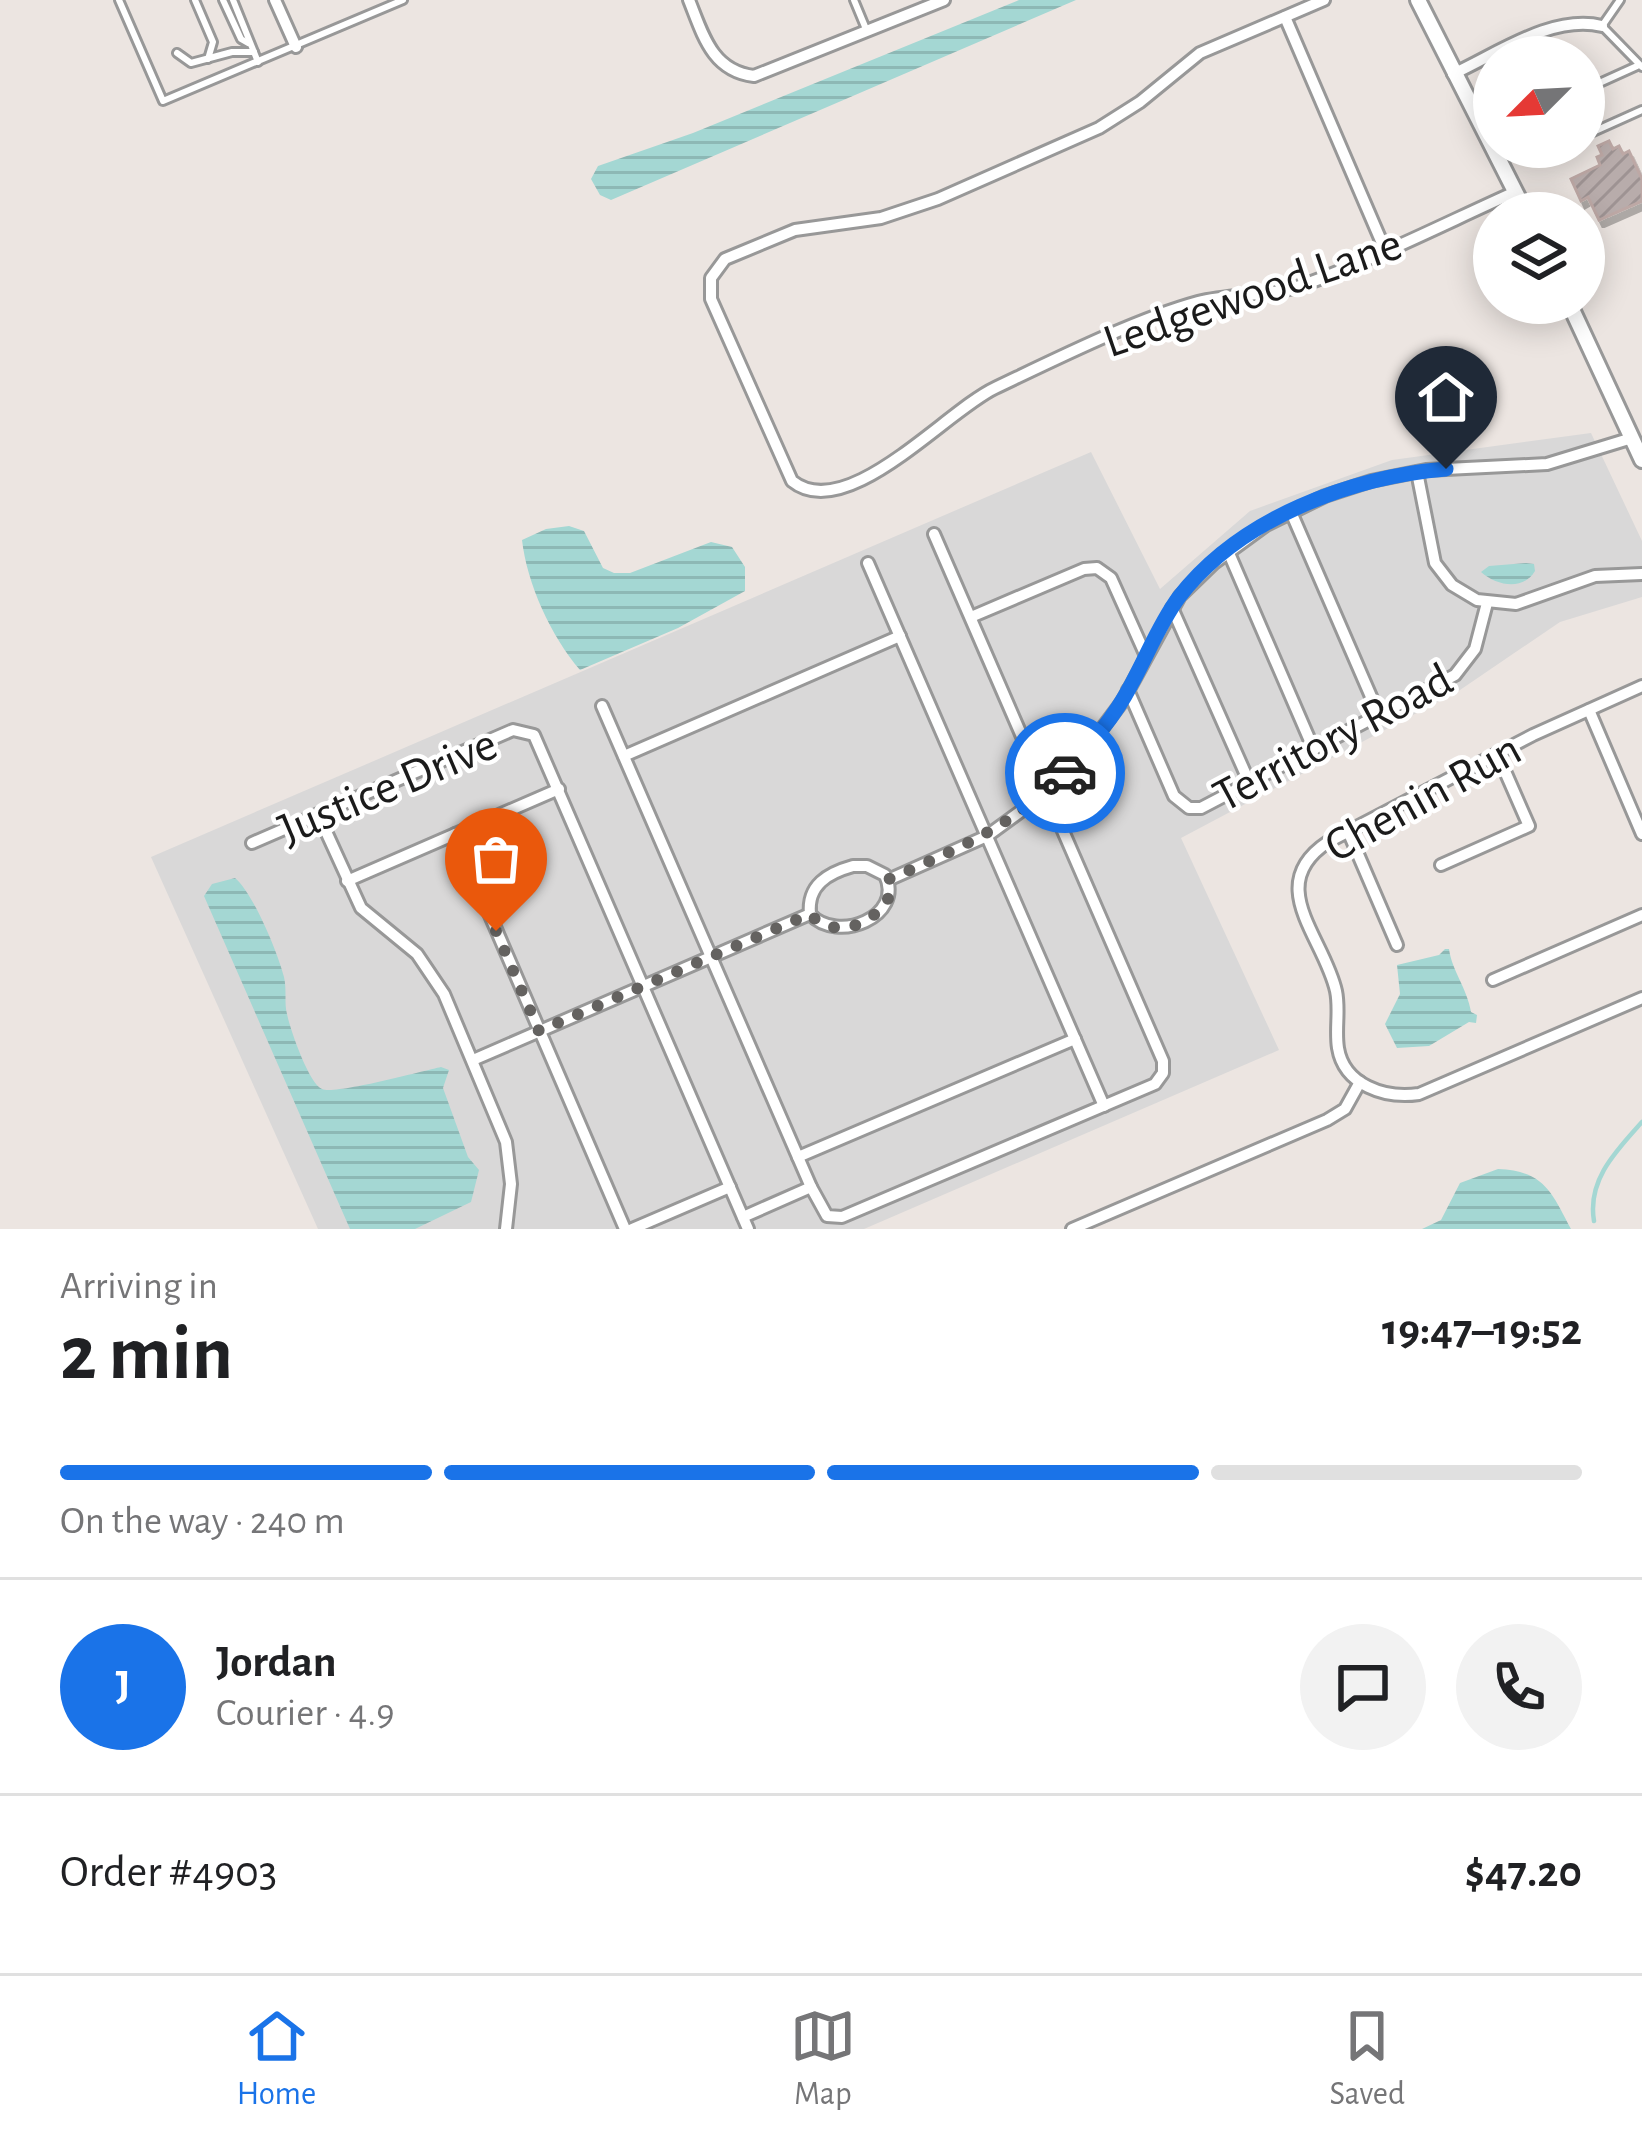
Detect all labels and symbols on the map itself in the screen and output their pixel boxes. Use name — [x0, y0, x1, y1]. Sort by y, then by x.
north arrow — [1473, 36, 1605, 168]
street label: Ledgewood Lane — [1098, 220, 1408, 367]
pin — [1395, 346, 1497, 469]
street label: Territory Road — [1206, 656, 1461, 822]
courier — [1005, 713, 1125, 833]
street label: Justice Drive — [272, 720, 504, 855]
street label: Chenin Run — [1318, 725, 1529, 872]
pin — [445, 808, 547, 931]

